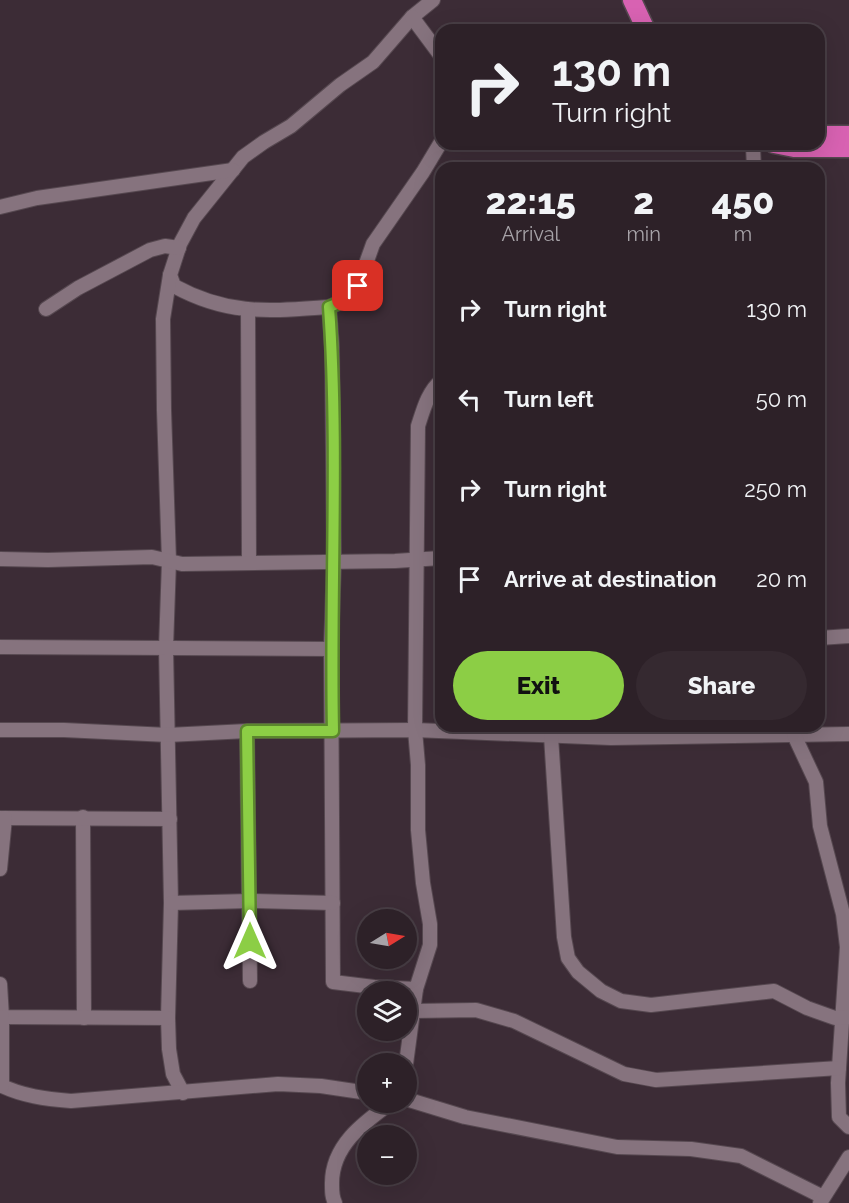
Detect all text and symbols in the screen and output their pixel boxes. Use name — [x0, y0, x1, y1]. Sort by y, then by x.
text: 130 m — [552, 47, 671, 96]
icon: right — [453, 48, 531, 126]
text: Turn right — [552, 97, 671, 128]
text: 22:15 — [486, 180, 576, 222]
text: 2 — [633, 180, 654, 222]
text: 450 — [711, 180, 774, 222]
text: Arrival — [501, 222, 560, 246]
text: min — [626, 222, 661, 246]
text: m — [734, 222, 752, 246]
pin — [332, 260, 383, 311]
icon: arrive — [341, 269, 374, 302]
icon: right — [453, 293, 486, 326]
text: Turn right — [504, 296, 607, 322]
text: 130 m — [747, 296, 807, 322]
icon: left — [453, 383, 486, 416]
text: Turn left — [504, 386, 594, 412]
text: 50 m — [756, 386, 807, 412]
icon: right — [453, 473, 486, 506]
text: Turn right — [504, 476, 607, 502]
text: 250 m — [744, 476, 807, 502]
icon: arrive — [453, 563, 486, 596]
text: Arrive at destination — [504, 566, 717, 592]
text: 20 m — [756, 566, 807, 592]
button: Exit — [453, 651, 624, 720]
button: Share — [636, 651, 807, 720]
position arrow — [218, 909, 282, 973]
north arrow — [357, 909, 417, 969]
map controls — [357, 909, 417, 1185]
button: layers — [357, 981, 417, 1041]
button: + — [357, 1053, 417, 1113]
button: − — [357, 1125, 417, 1185]

